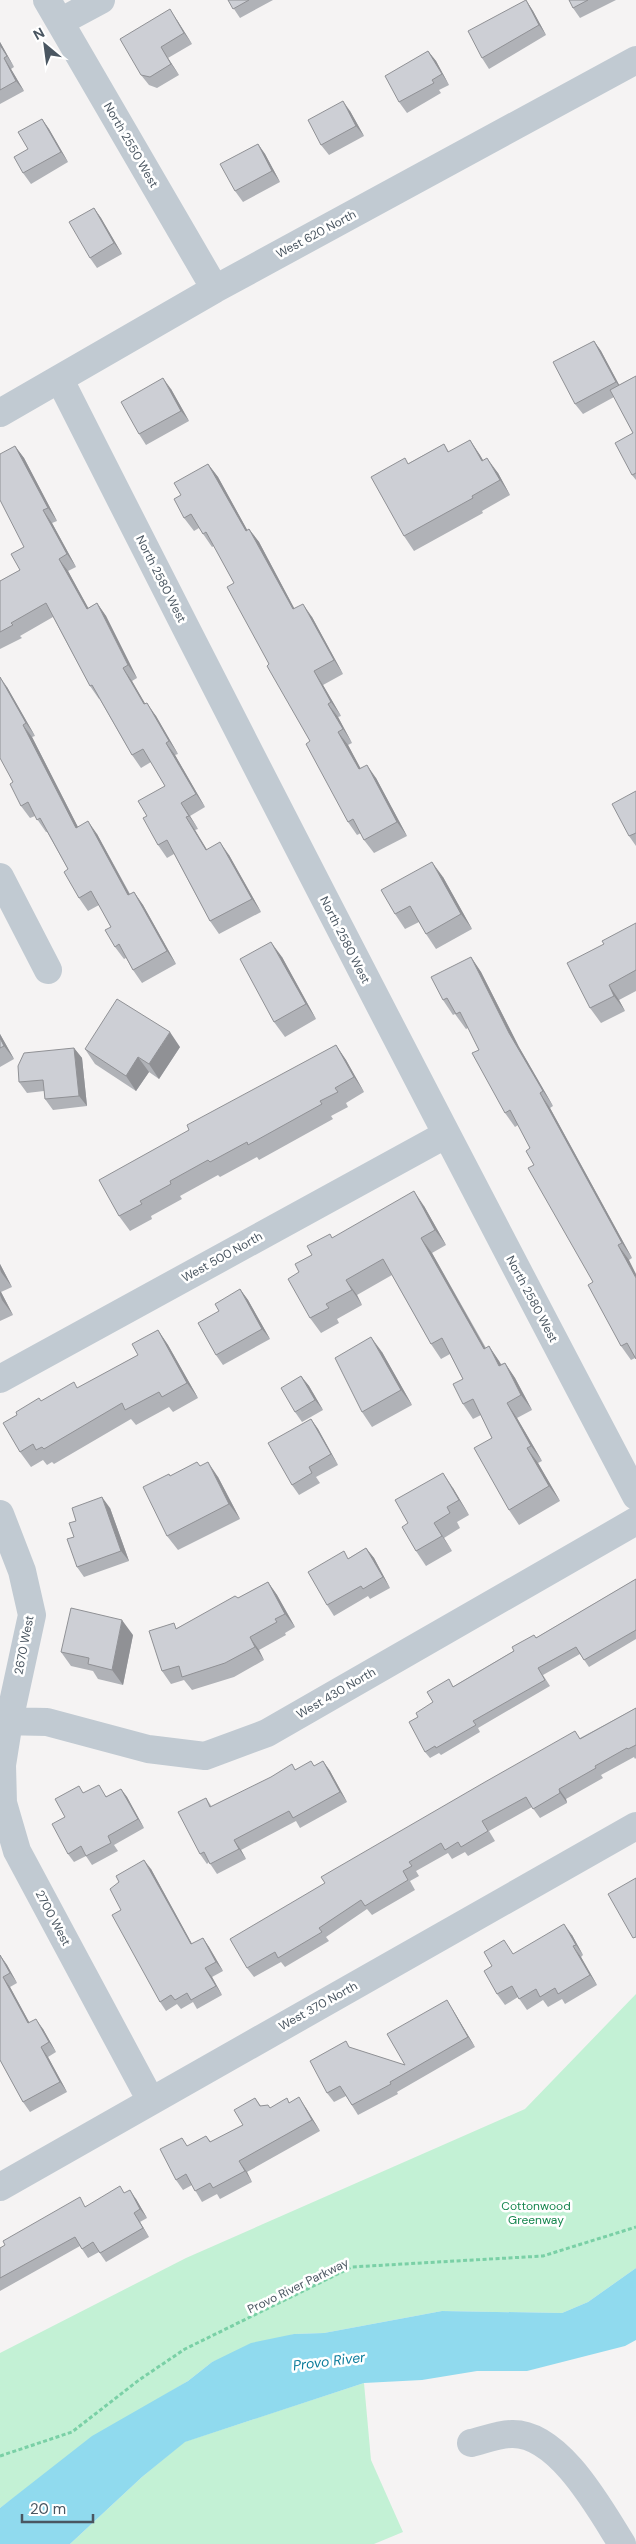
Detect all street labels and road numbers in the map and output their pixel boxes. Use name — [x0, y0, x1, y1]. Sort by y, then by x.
street label: North 2550 West — [100, 99, 162, 191]
street label: West 620 North — [273, 206, 359, 262]
street label: North 2580 West — [132, 533, 190, 626]
street label: North 2580 West — [316, 894, 374, 987]
street label: West 500 North — [179, 1228, 265, 1286]
street label: North 2580 West — [502, 1253, 562, 1345]
street label: 2670 West — [10, 1614, 38, 1676]
street label: West 430 North — [294, 1664, 378, 1722]
street label: 2700 West — [32, 1887, 74, 1949]
street label: West 370 North — [276, 1978, 360, 2034]
street label: Provo River Parkway — [245, 2254, 351, 2317]

